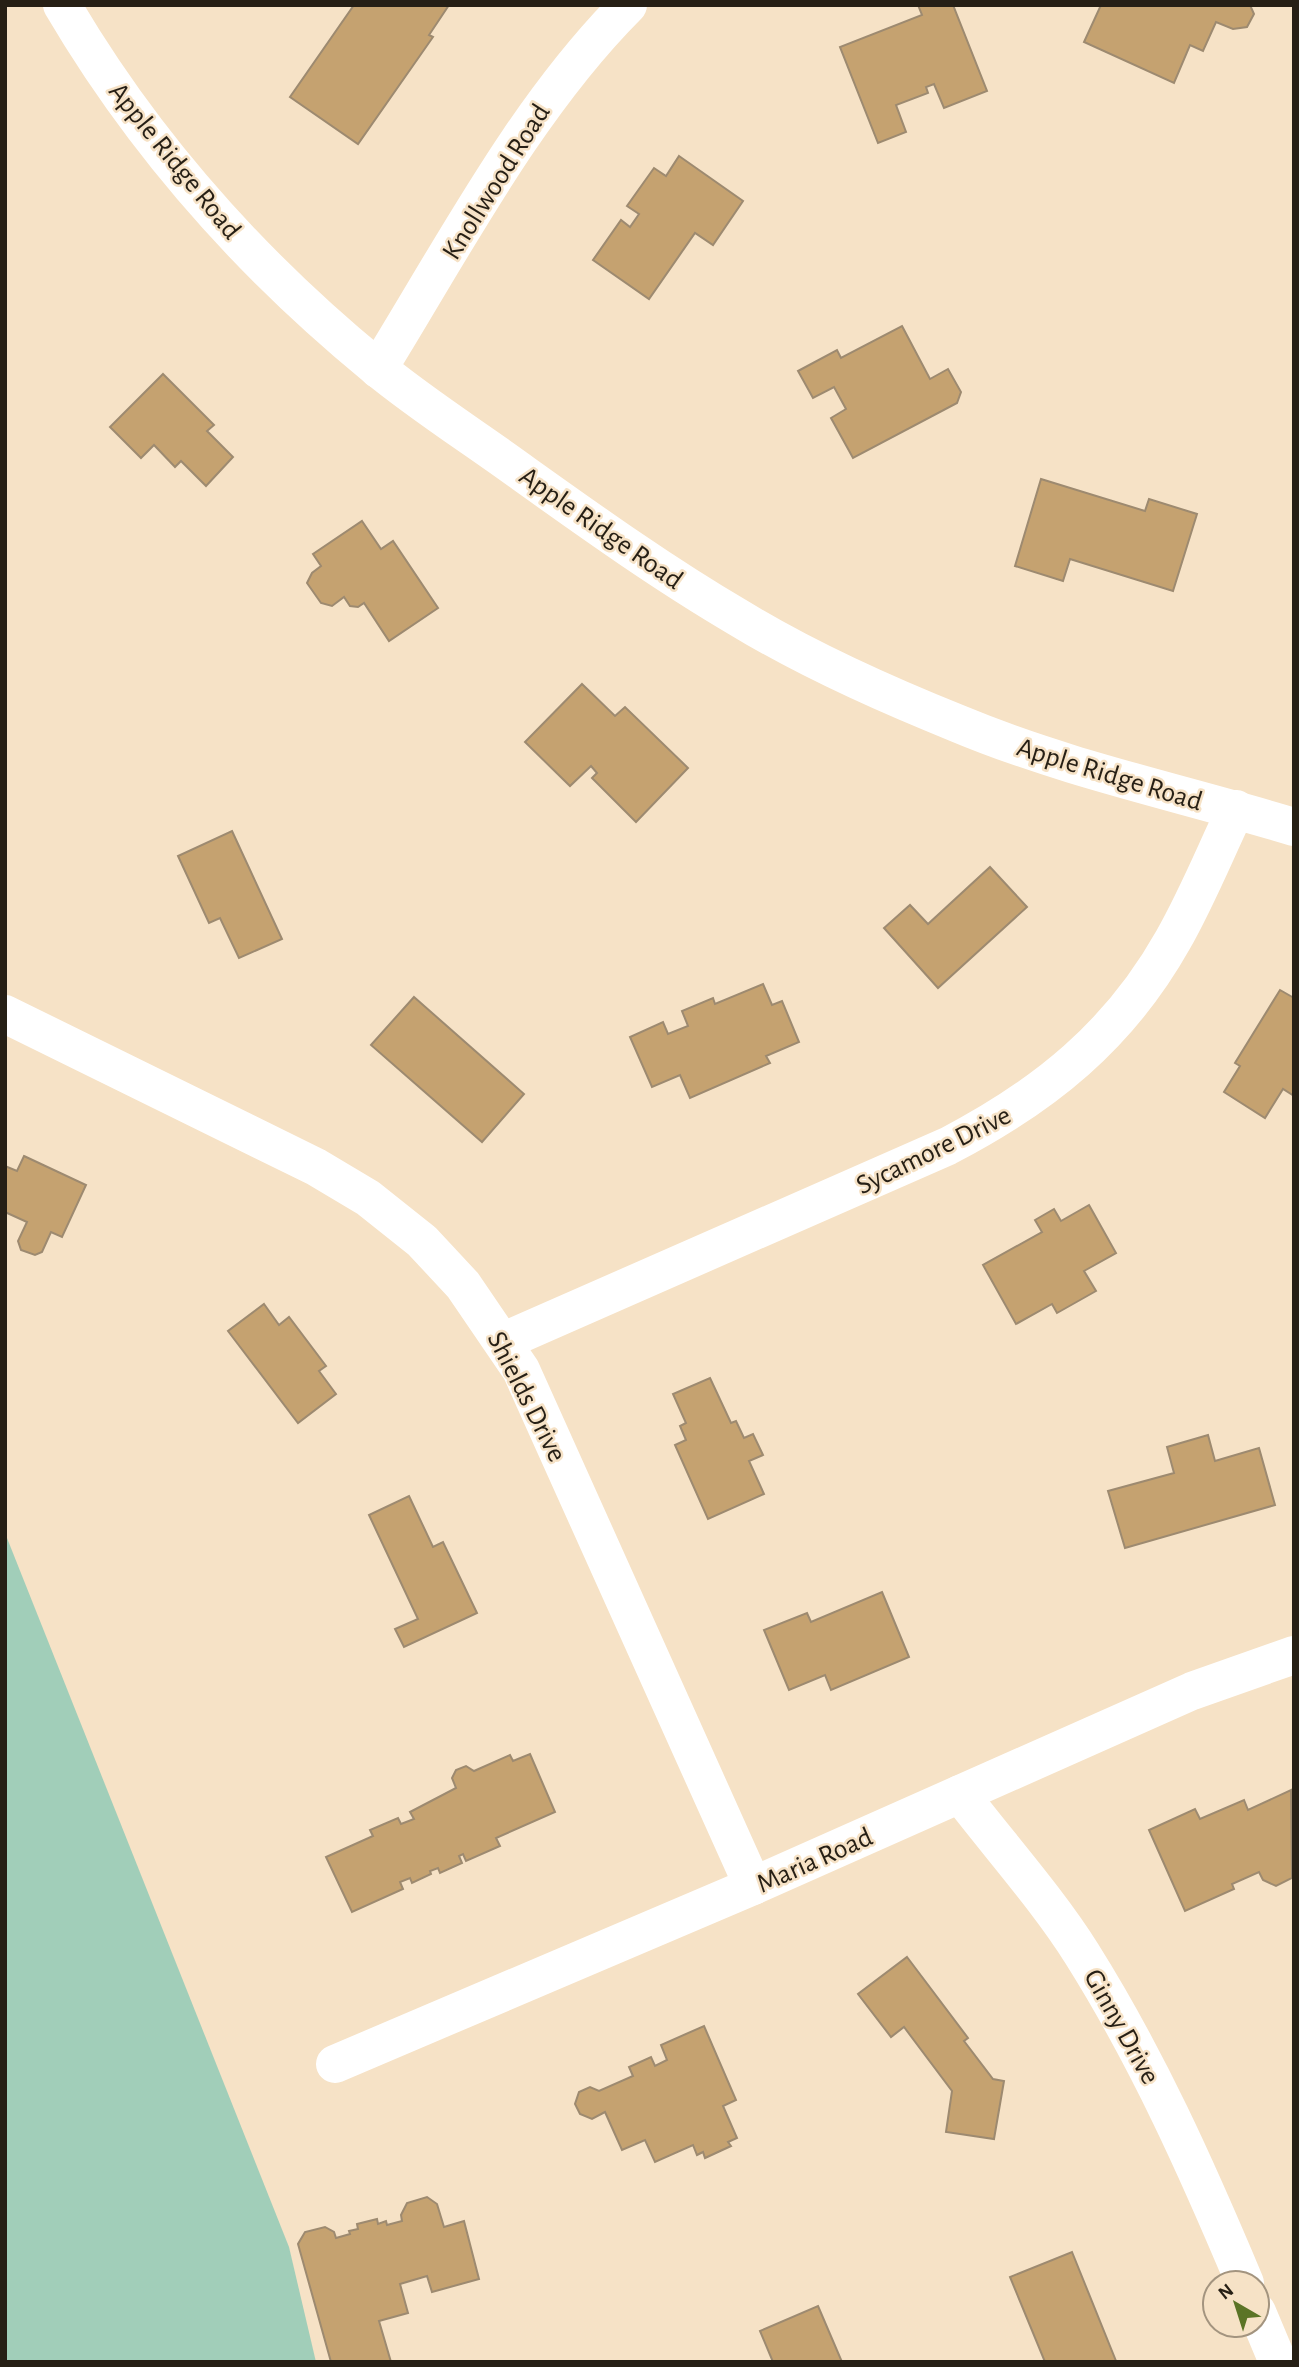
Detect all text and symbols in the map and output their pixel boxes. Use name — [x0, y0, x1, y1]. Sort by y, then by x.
street label: Apple Ridge Road — [103, 78, 246, 245]
street label: Knollwood Road — [438, 99, 556, 265]
street label: Apple Ridge Road — [514, 462, 688, 595]
street label: Apple Ridge Road — [1013, 733, 1205, 816]
street label: Sycamore Drive — [852, 1101, 1016, 1200]
street label: Shields Drive — [482, 1327, 571, 1466]
street label: Maria Road — [753, 1823, 877, 1899]
street label: Ginny Drive — [1078, 1965, 1164, 2089]
north arrow — [1201, 2269, 1271, 2339]
text: N — [1215, 2280, 1237, 2303]

